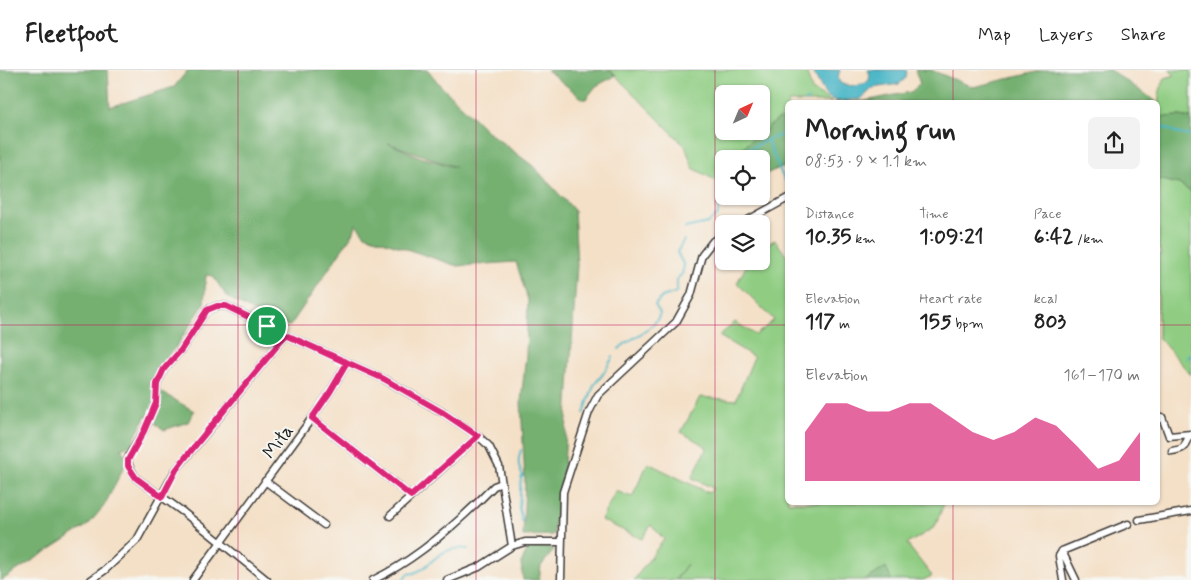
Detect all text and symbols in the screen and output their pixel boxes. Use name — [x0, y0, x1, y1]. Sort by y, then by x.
text: Fleetfoot — [25, 19, 118, 50]
text: Map — [978, 23, 1011, 47]
text: Layers — [1039, 23, 1093, 47]
text: Share — [1121, 23, 1166, 47]
north arrow — [715, 85, 770, 140]
map controls — [715, 85, 770, 270]
text: Morning run — [805, 113, 956, 150]
button: share — [1088, 117, 1140, 169]
button: locate — [715, 150, 770, 205]
text: 08:53 · 9 × 1.1 km — [805, 151, 927, 172]
text: Distance — [805, 205, 854, 223]
text: Time — [919, 205, 949, 223]
text: Pace — [1034, 205, 1062, 223]
button: layers — [715, 215, 770, 270]
text: 10.35 — [805, 223, 851, 251]
text: 1:09:21 — [919, 223, 984, 251]
text: 6:42 — [1034, 223, 1073, 251]
text: km — [851, 230, 876, 248]
text: /km — [1073, 230, 1104, 248]
text: Elevation — [805, 290, 860, 308]
text: Heart rate — [919, 290, 982, 308]
text: kcal — [1034, 290, 1057, 308]
pin — [246, 305, 288, 347]
text: 117 — [805, 308, 835, 336]
text: 155 — [919, 308, 952, 336]
text: 803 — [1034, 308, 1066, 336]
icon: arrive — [253, 312, 281, 340]
text: m — [835, 315, 850, 333]
text: bpm — [952, 315, 984, 333]
text: Elevation — [805, 365, 868, 386]
text: 161–170 m — [1064, 365, 1140, 386]
street label: Miła — [257, 420, 299, 464]

